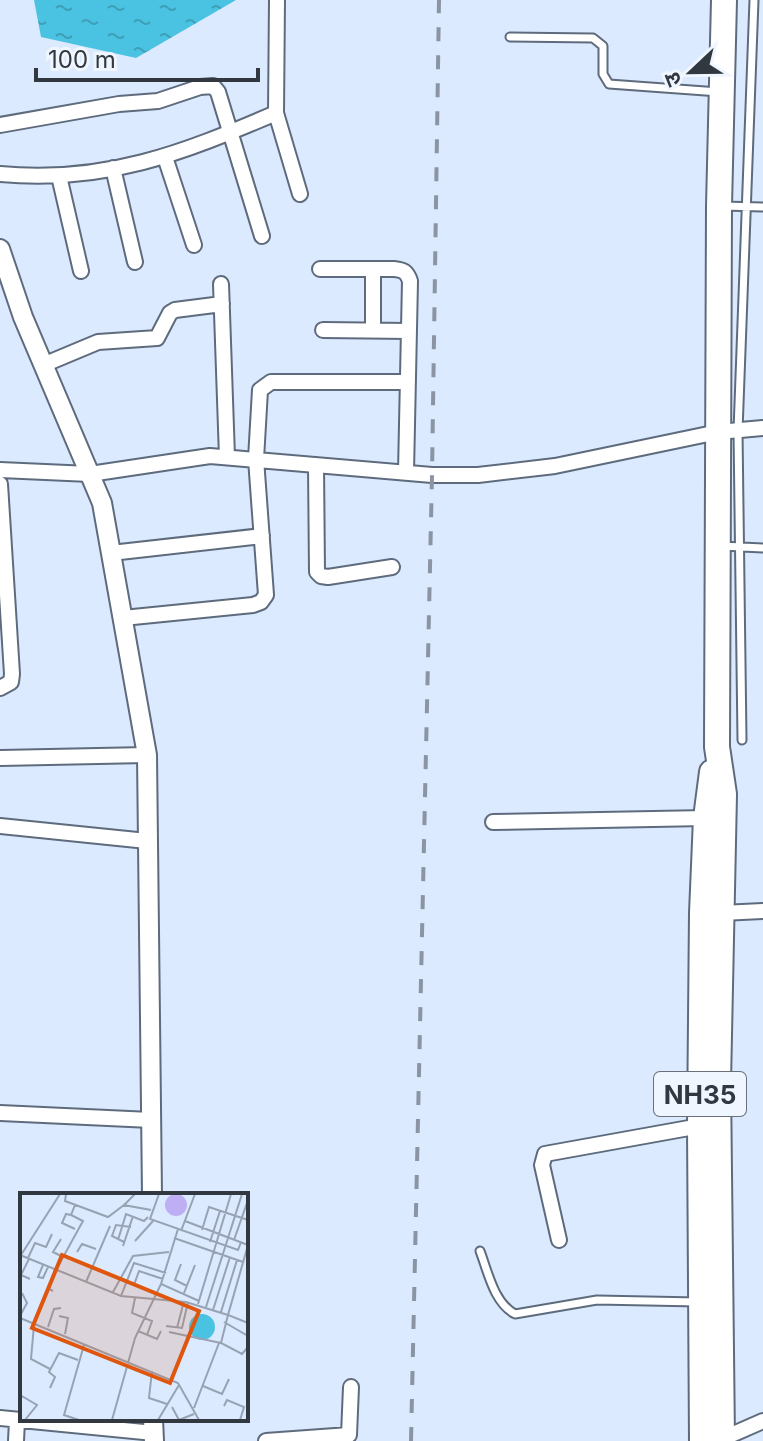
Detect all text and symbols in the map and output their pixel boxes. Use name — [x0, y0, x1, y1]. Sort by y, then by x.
scale bar — [36, 32, 258, 82]
north arrow — [651, 32, 731, 112]
text: 100 m — [48, 45, 116, 74]
text: उ — [658, 68, 687, 90]
road number: NH35 — [654, 1072, 746, 1116]
inset map — [20, 1193, 248, 1421]

